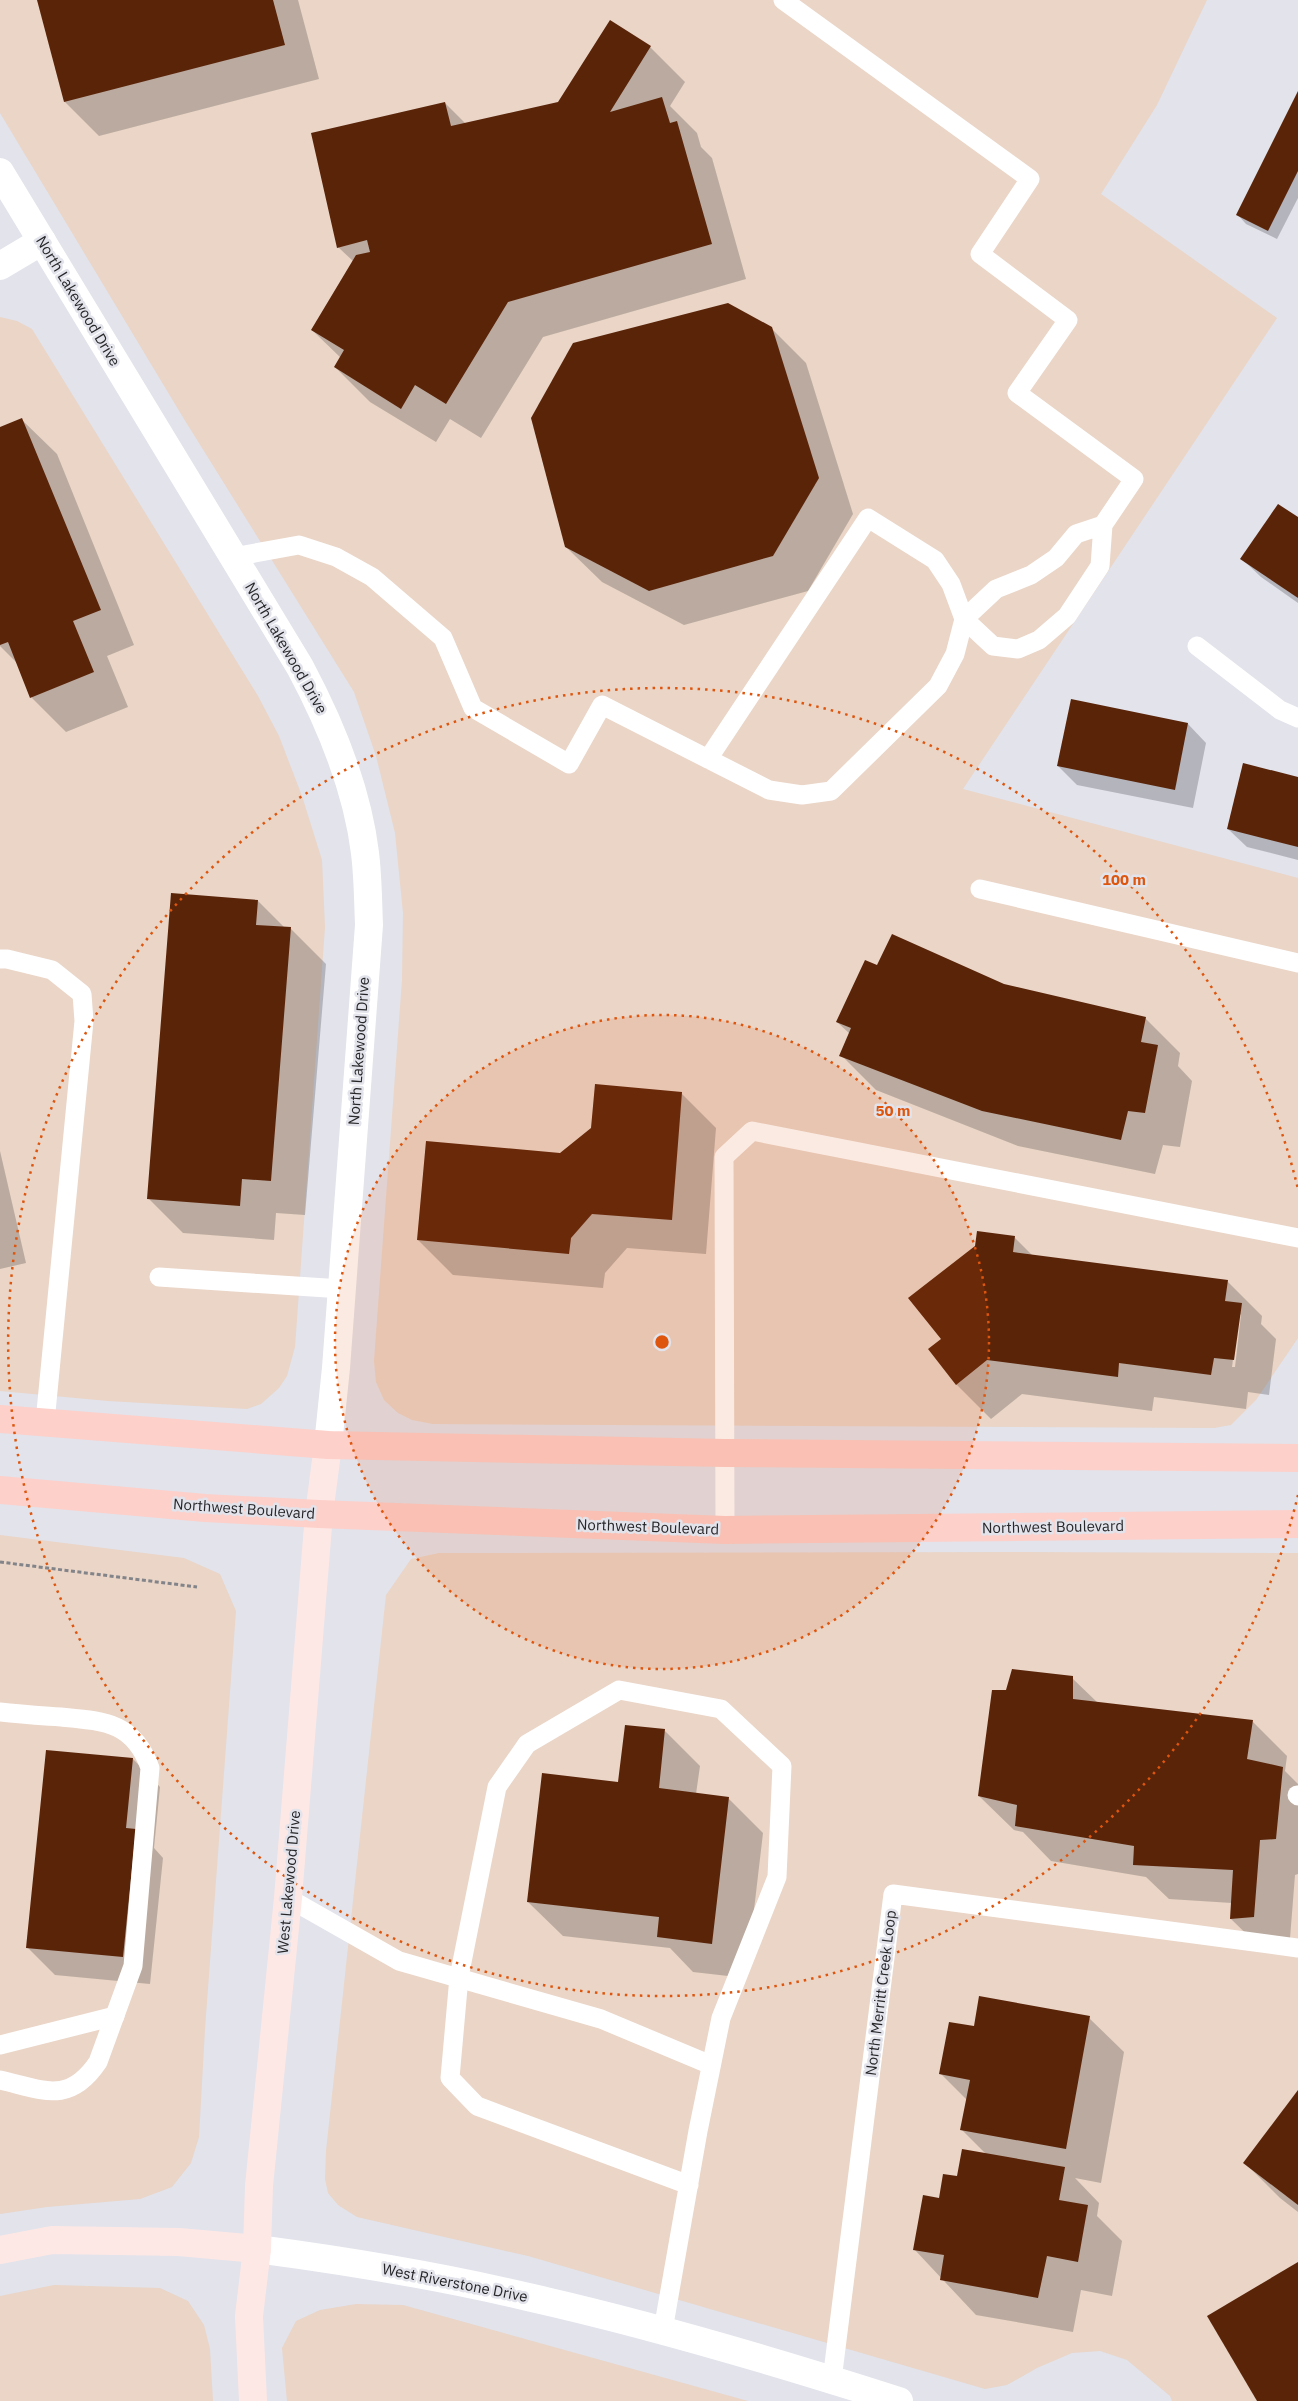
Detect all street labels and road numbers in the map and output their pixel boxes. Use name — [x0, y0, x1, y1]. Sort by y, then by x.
street label: North Lakewood Drive — [32, 232, 125, 369]
street label: North Lakewood Drive — [241, 579, 332, 717]
street label: North Lakewood Drive — [344, 976, 373, 1126]
street label: Northwest Boulevard — [172, 1494, 316, 1523]
street label: Northwest Boulevard — [577, 1515, 719, 1538]
street label: Northwest Boulevard — [982, 1516, 1124, 1537]
street label: West Lakewood Drive — [273, 1809, 304, 1955]
street label: North Merritt Creek Loop — [861, 1909, 900, 2077]
street label: West Riverstone Drive — [381, 2259, 529, 2306]

